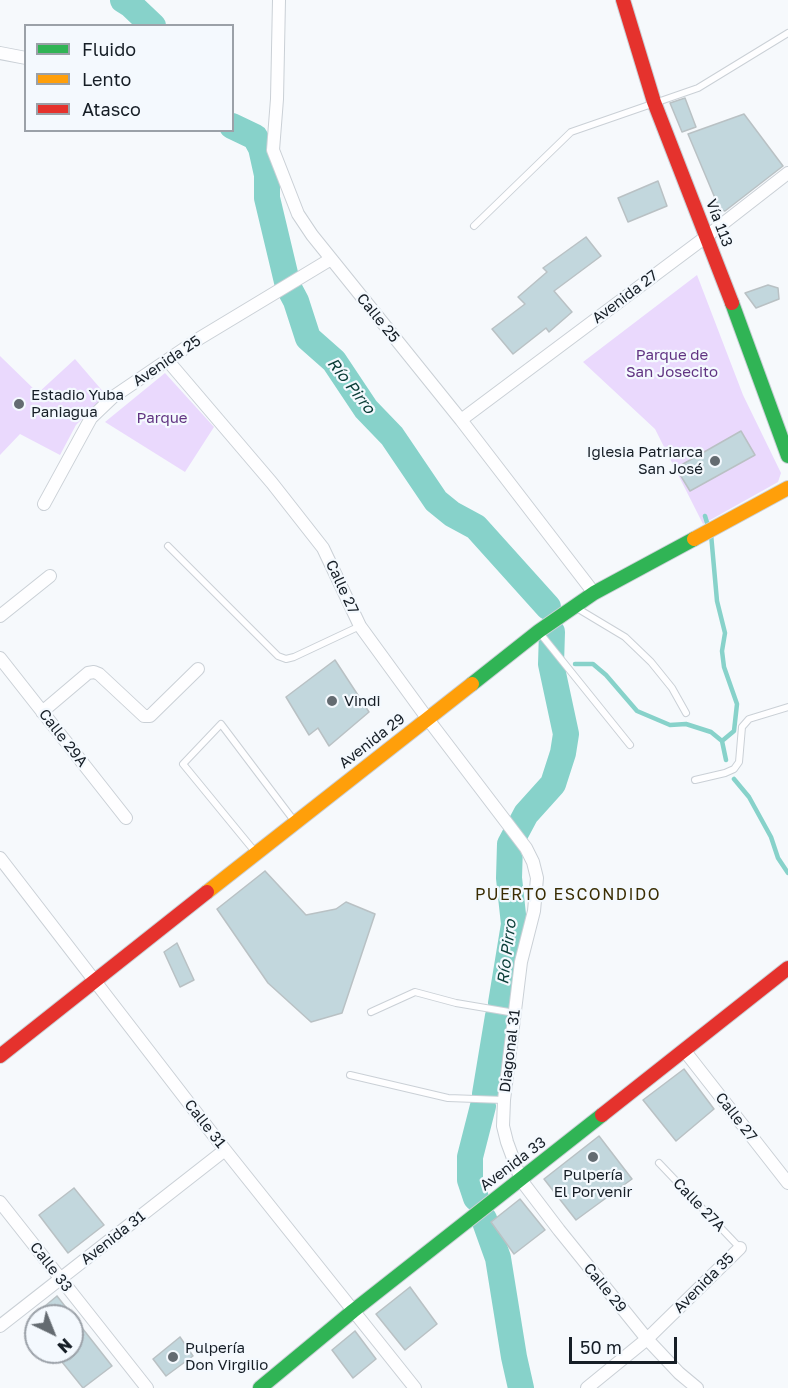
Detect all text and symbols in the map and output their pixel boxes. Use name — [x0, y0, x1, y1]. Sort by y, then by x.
legend — [24, 24, 234, 132]
text: Fluido — [82, 38, 136, 60]
text: Lento — [82, 68, 131, 90]
text: Atasco — [82, 98, 141, 120]
street label: Vía 113 — [702, 197, 736, 249]
street label: Avenida 27 — [589, 267, 661, 327]
street label: Calle 25 — [353, 290, 403, 346]
street label: Avenida 25 — [130, 332, 204, 390]
park label: Parque de San Josecito — [626, 346, 718, 381]
water label: Río Pirro — [323, 354, 379, 418]
place label: Estadio Yuba Paniagua — [31, 386, 124, 421]
marker: Estadio Yuba Paniagua — [12, 397, 26, 411]
park label: Parque — [137, 409, 187, 427]
place label: Iglesia Patriarca San José — [587, 443, 703, 478]
marker: Iglesia Patriarca San José — [708, 454, 722, 468]
street label: Calle 27 — [322, 557, 362, 617]
place label: Vindi — [344, 692, 381, 710]
marker: Vindi — [325, 694, 339, 708]
street label: Calle 29A — [35, 706, 91, 770]
street label: Avenida 29 — [336, 710, 408, 772]
district label: PUERTO ESCONDIDO — [475, 885, 661, 905]
water label: Río Pirro — [493, 918, 521, 986]
street label: Diagonal 31 — [496, 1008, 524, 1094]
street label: Calle 27 — [711, 1089, 761, 1145]
street label: Calle 31 — [180, 1096, 230, 1152]
street label: Avenida 33 — [476, 1133, 550, 1195]
marker: Pulpería El Porvenir — [586, 1150, 600, 1164]
place label: Pulpería El Porvenir — [554, 1166, 632, 1201]
street label: Calle 27A — [669, 1175, 729, 1235]
street label: Avenida 31 — [77, 1207, 149, 1269]
street label: Calle 33 — [26, 1239, 76, 1295]
street label: Avenida 35 — [670, 1249, 738, 1317]
street label: Calle 29 — [580, 1260, 630, 1316]
north arrow — [24, 1304, 84, 1364]
scale bar — [572, 1325, 680, 1363]
text: N — [54, 1334, 76, 1357]
text: 50 m — [580, 1336, 622, 1358]
place label: Pulpería Don Virgilio — [185, 1339, 268, 1374]
marker: Pulpería Don Virgilio — [166, 1350, 180, 1364]

